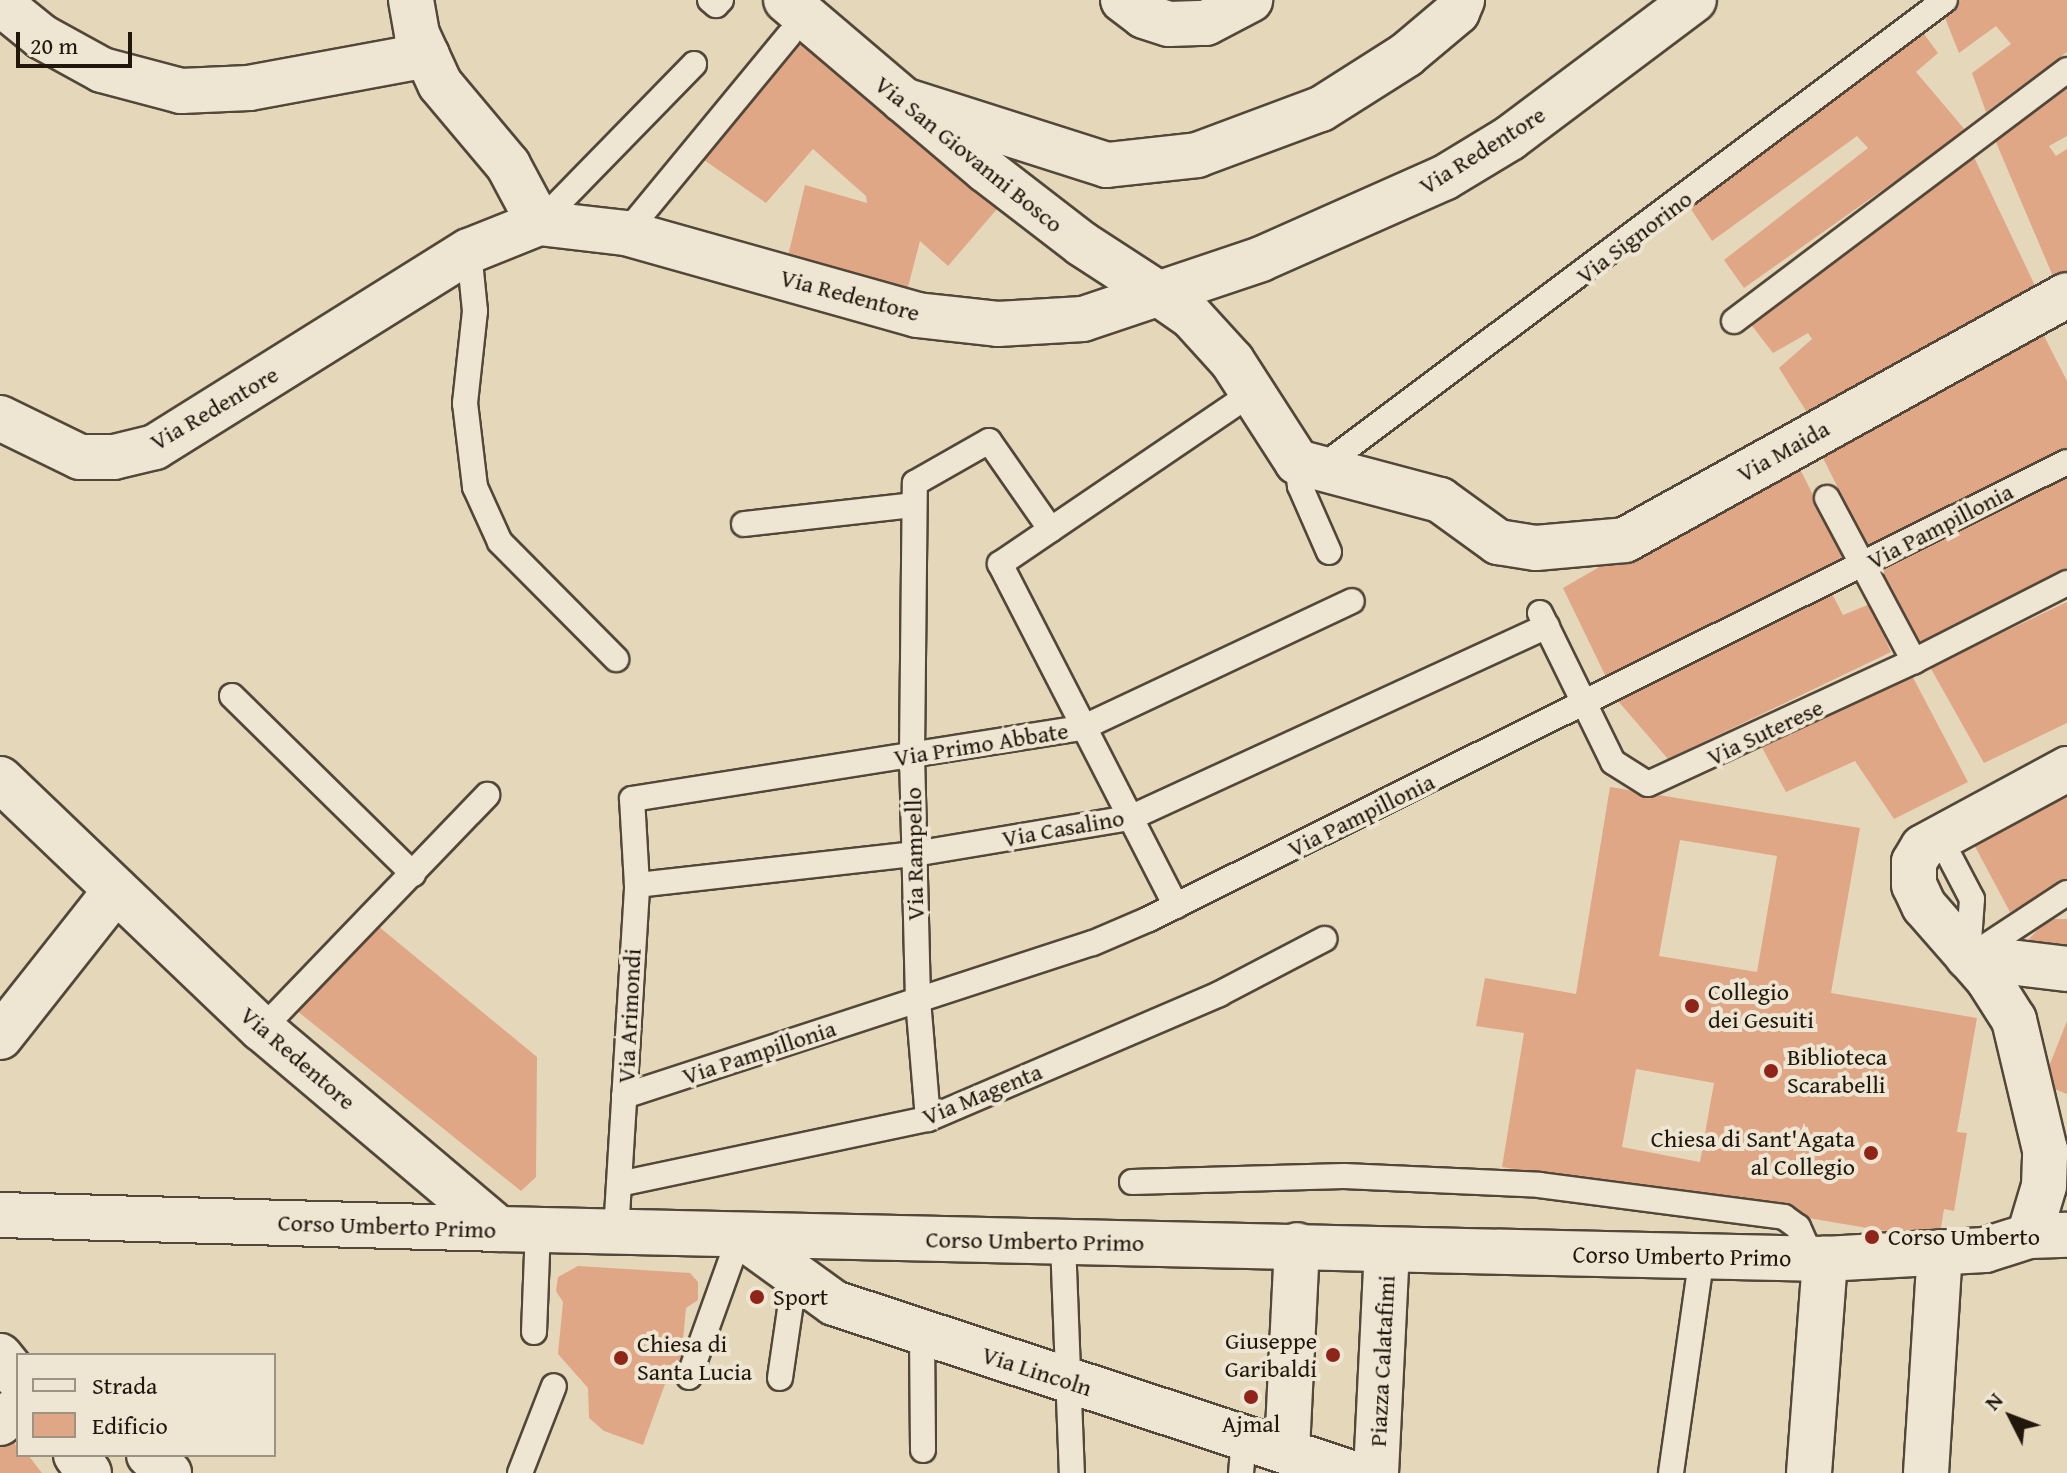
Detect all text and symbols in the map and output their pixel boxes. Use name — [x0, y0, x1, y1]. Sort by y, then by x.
scale bar — [20, 16, 136, 66]
text: 20 m — [30, 28, 78, 63]
street label: Via San Giovanni Bosco — [869, 69, 1069, 239]
street label: Via Redentore — [1414, 100, 1550, 200]
street label: Via Signorino — [1570, 184, 1698, 290]
street label: Via Redentore — [777, 263, 923, 327]
street label: Via Redentore — [145, 360, 283, 456]
street label: Via Maida — [1732, 414, 1834, 488]
street label: Via Pampillonia — [1862, 477, 2018, 575]
street label: Via Suterese — [1702, 693, 1828, 771]
street label: Via Primo Abbate — [892, 716, 1070, 772]
street label: Via Pampillonia — [1283, 767, 1439, 863]
street label: Via Rampello — [898, 787, 930, 921]
street label: Via Casalino — [1000, 803, 1126, 853]
street label: Via Arimondi — [611, 948, 647, 1084]
place label: Collegio dei Gesuiti — [1708, 978, 1814, 1034]
marker: Collegio dei Gesuiti — [1683, 997, 1701, 1015]
street label: Via Redentore — [235, 1000, 361, 1116]
street label: Via Pampillonia — [679, 1014, 839, 1090]
place label: Biblioteca Scarabelli — [1787, 1043, 1887, 1099]
street label: Via Magenta — [918, 1057, 1046, 1131]
marker: Biblioteca Scarabelli — [1762, 1062, 1780, 1080]
place label: Chiesa di Sant'Agata al Collegio — [1651, 1125, 1855, 1181]
marker: Chiesa di Sant'Agata al Collegio — [1862, 1144, 1880, 1162]
street label: Corso Umberto Primo — [277, 1208, 497, 1244]
place label: Corso Umberto — [1888, 1223, 2040, 1251]
street label: Corso Umberto Primo — [925, 1225, 1145, 1257]
marker: Corso Umberto — [1863, 1228, 1881, 1246]
street label: Corso Umberto Primo — [1572, 1240, 1792, 1272]
street label: Piazza Calatafimi — [1363, 1275, 1401, 1447]
place label: Sport — [773, 1283, 828, 1311]
marker: Sport — [748, 1288, 766, 1306]
place label: Giuseppe Garibaldi — [1225, 1327, 1317, 1383]
place label: Chiesa di Santa Lucia — [637, 1330, 752, 1386]
street label: Via Lincoln — [978, 1340, 1096, 1402]
marker: Giuseppe Garibaldi — [1324, 1346, 1342, 1364]
marker: Chiesa di Santa Lucia — [612, 1349, 630, 1367]
legend — [16, 1353, 276, 1457]
text: Strada — [92, 1368, 157, 1403]
north arrow — [1971, 1377, 2051, 1457]
text: N — [1976, 1385, 2010, 1417]
marker: Ajmal — [1242, 1388, 1260, 1406]
text: Edificio — [92, 1408, 168, 1443]
place label: Ajmal — [1222, 1410, 1280, 1438]

